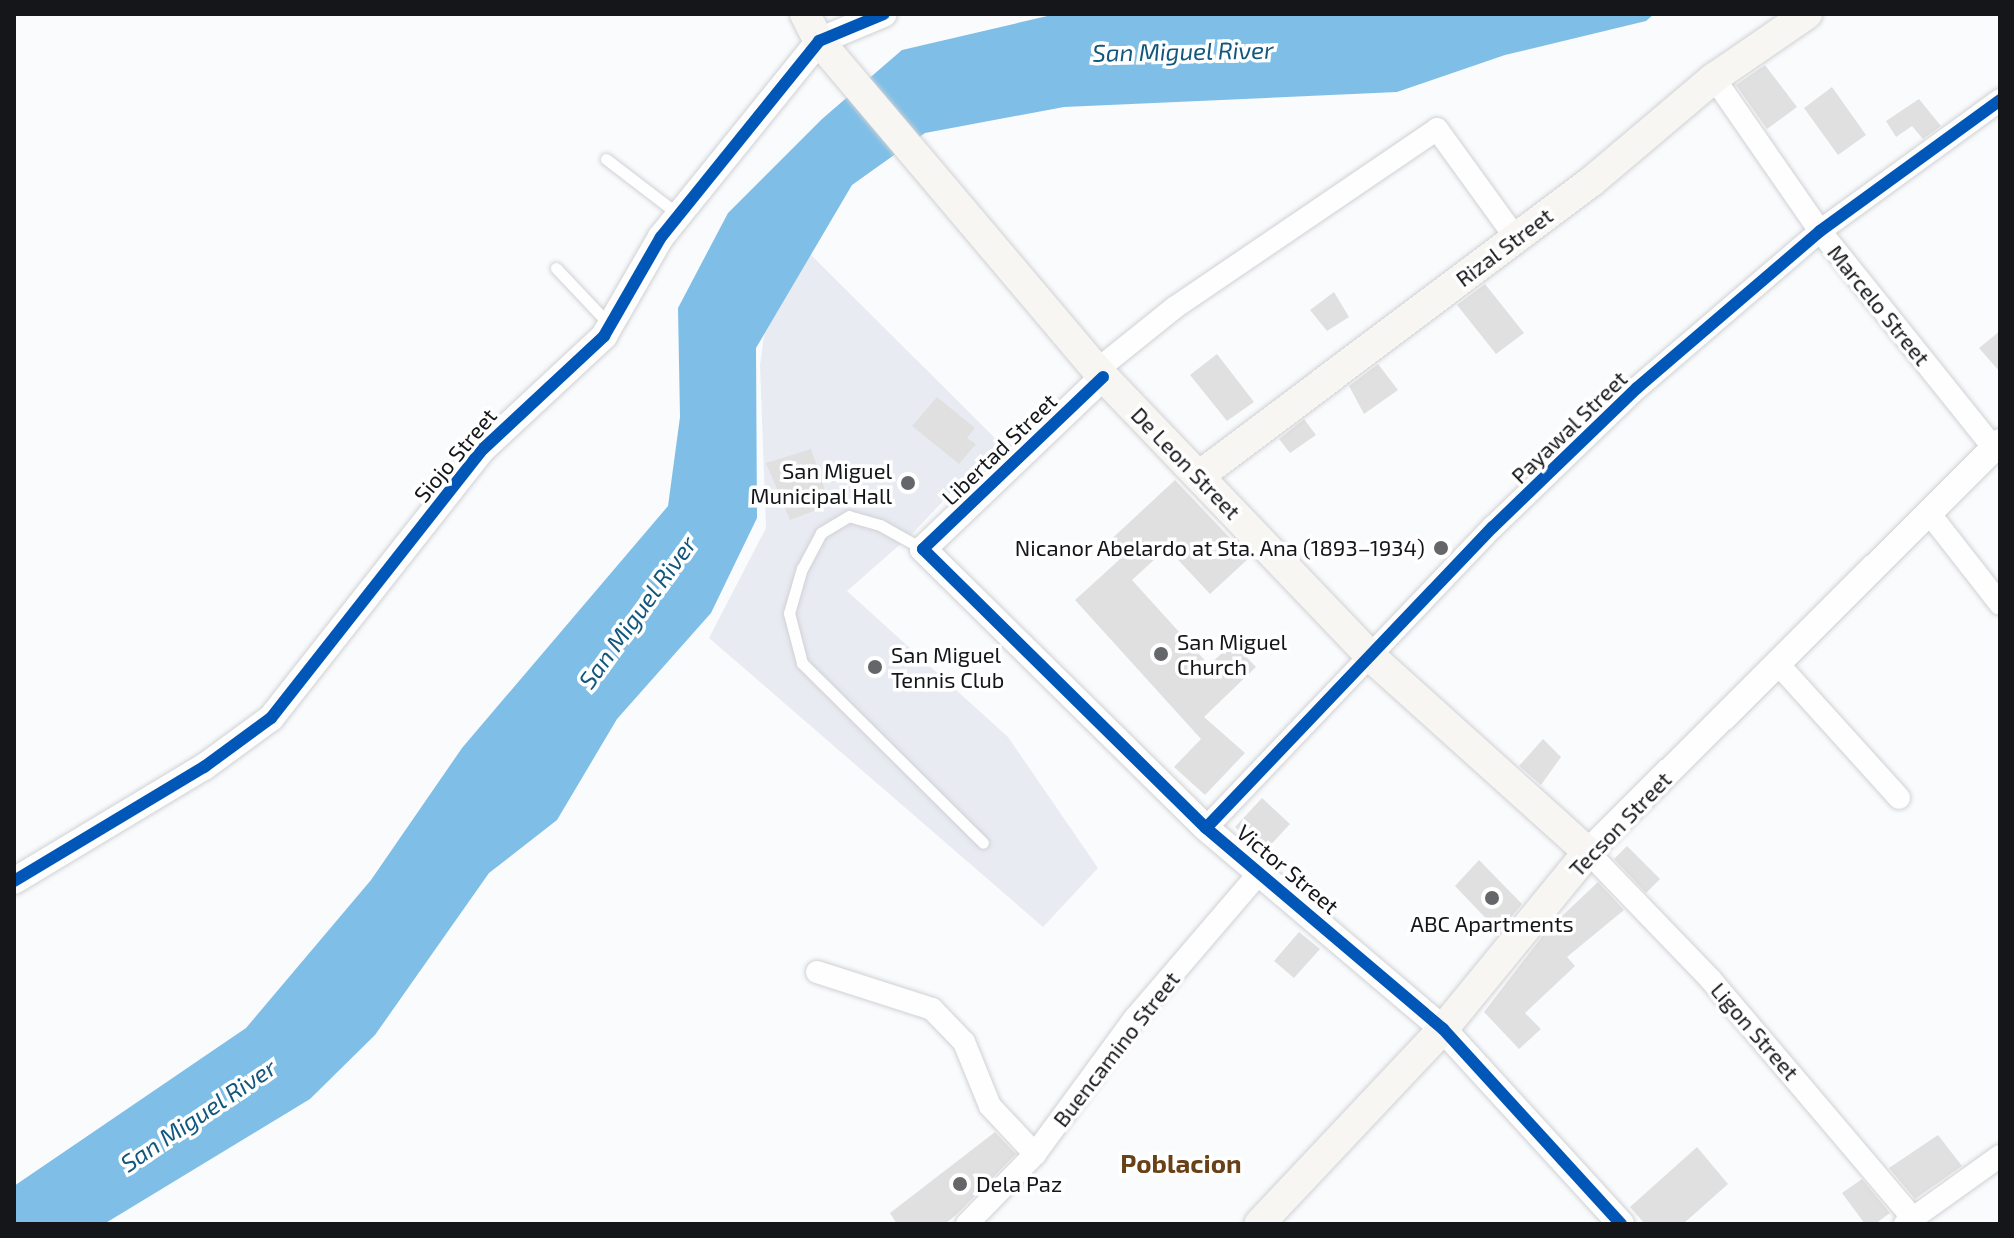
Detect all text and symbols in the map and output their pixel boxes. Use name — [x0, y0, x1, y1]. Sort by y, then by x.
water label: San Miguel River — [1092, 35, 1274, 67]
street label: Rizal Street — [1450, 202, 1558, 292]
street label: Marcelo Street — [1822, 239, 1936, 371]
street label: Payawal Street — [1505, 365, 1633, 489]
street label: Libertad Street — [936, 388, 1062, 510]
street label: De Leon Street — [1126, 401, 1246, 525]
street label: Siojo Street — [408, 403, 502, 507]
place label: San Miguel Municipal Hall — [750, 457, 892, 508]
marker: San Miguel Municipal Hall — [899, 474, 917, 492]
water label: San Miguel River — [572, 530, 702, 694]
place label: Nicanor Abelardo at Sta. Ana (1893–1934) — [1013, 535, 1425, 561]
marker: Nicanor Abelardo at Sta. Ana (1893–1934) — [1432, 539, 1450, 557]
place label: San Miguel Church — [1177, 628, 1287, 680]
place label: San Miguel Tennis Club — [891, 641, 1004, 692]
marker: San Miguel Church — [1152, 645, 1170, 663]
marker: San Miguel Tennis Club — [866, 658, 884, 676]
street label: Tecson Street — [1563, 766, 1677, 882]
street label: Victor Street — [1232, 819, 1344, 919]
marker: ABC Apartments — [1483, 889, 1501, 907]
place label: ABC Apartments — [1410, 911, 1574, 937]
street label: Buencamino Street — [1047, 966, 1185, 1132]
street label: Ligon Street — [1706, 977, 1804, 1085]
water label: San Miguel River — [115, 1052, 281, 1178]
district label: Poblacion — [1120, 1147, 1242, 1179]
place label: Dela Paz — [976, 1171, 1062, 1197]
marker: Dela Paz — [951, 1175, 969, 1193]

